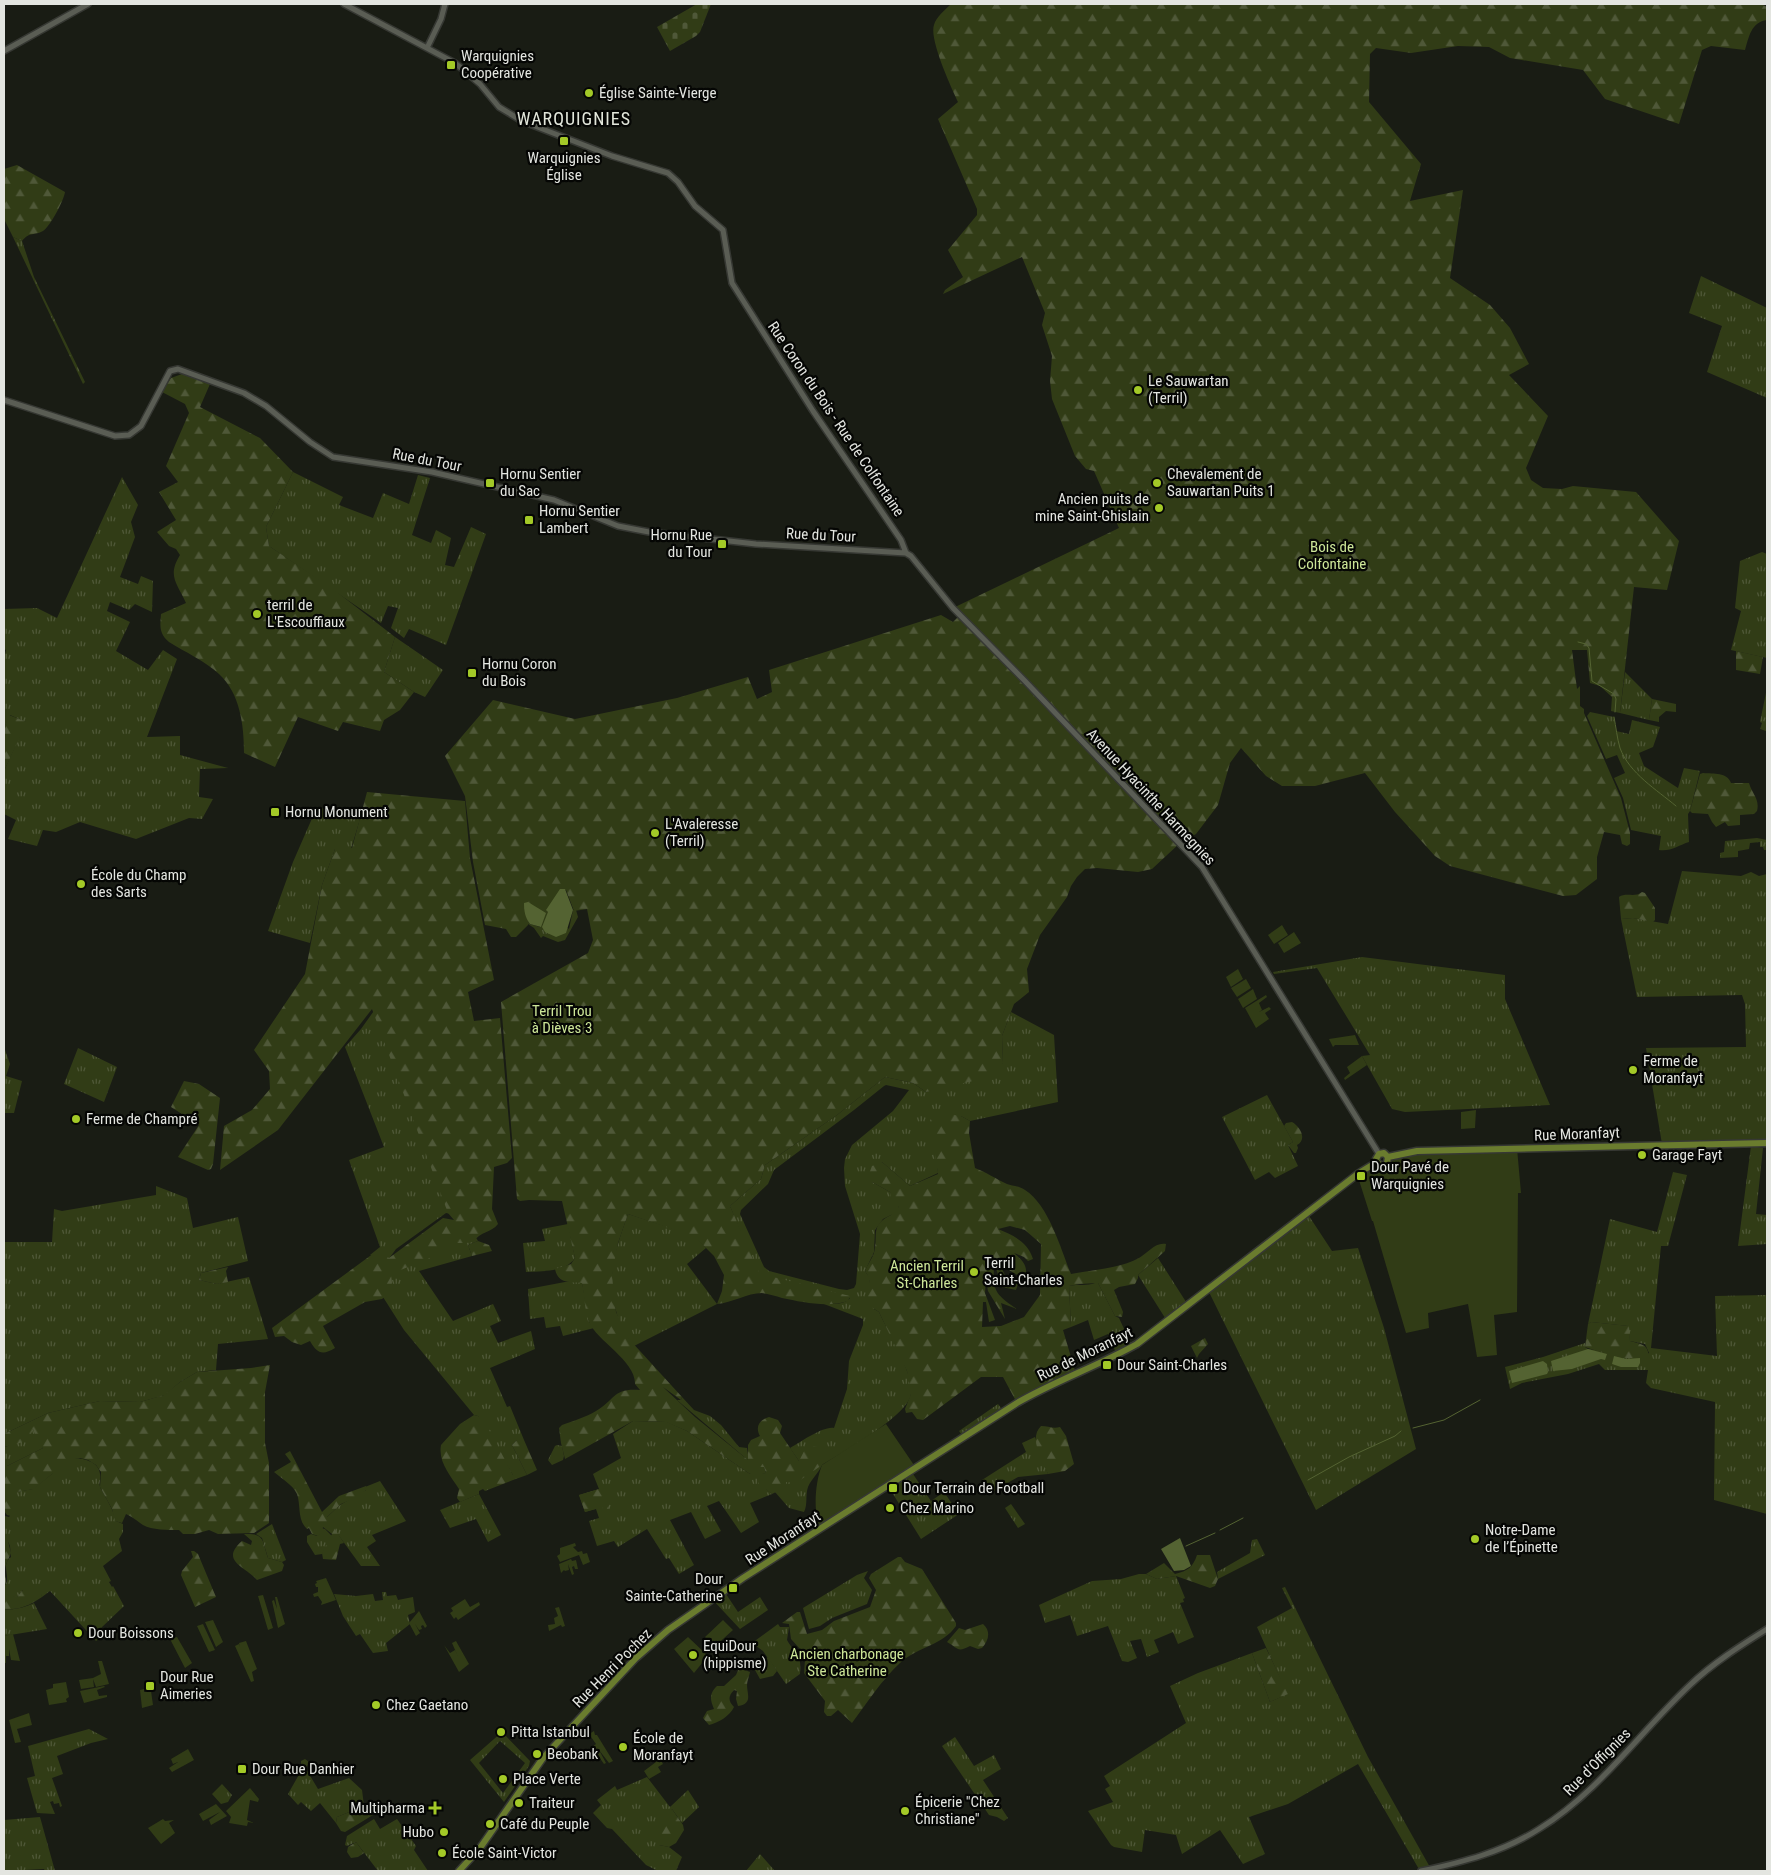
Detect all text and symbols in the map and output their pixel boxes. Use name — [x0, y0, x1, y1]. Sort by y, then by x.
place label: Warquignies Coopérative — [461, 47, 534, 82]
marker: Warquignies Coopérative — [445, 59, 457, 71]
place label: Église Sainte-Vierge — [599, 84, 717, 102]
marker: Église Sainte-Vierge — [583, 87, 595, 99]
district label: WARQUIGNIES — [517, 108, 631, 129]
marker: Warquignies Église — [558, 135, 570, 147]
place label: Warquignies Église — [528, 149, 601, 184]
street label: Rue Coron du Bois - Rue de Colfontaine — [764, 318, 908, 520]
place label: Le Sauwartan (Terril) — [1148, 372, 1229, 407]
marker: Le Sauwartan (Terril) — [1132, 384, 1144, 396]
street label: Rue du Tour — [391, 444, 463, 476]
place label: Hornu Sentier du Sac — [500, 465, 581, 500]
place label: Chevalement de Sauwartan Puits 1 — [1167, 465, 1275, 500]
marker: Hornu Sentier du Sac — [484, 477, 496, 489]
marker: Chevalement de Sauwartan Puits 1 — [1151, 477, 1163, 489]
place label: Ancien puits de mine Saint-Ghislain — [1035, 490, 1149, 525]
place label: Hornu Sentier Lambert — [539, 502, 620, 537]
marker: Ancien puits de mine Saint-Ghislain — [1153, 502, 1165, 514]
marker: Hornu Sentier Lambert — [523, 514, 535, 526]
street label: Rue du Tour — [786, 524, 857, 546]
place label: Hornu Rue du Tour — [650, 526, 712, 561]
marker: Hornu Rue du Tour — [716, 538, 728, 550]
park label: Bois de Colfontaine — [1298, 538, 1366, 573]
place label: terril de L'Escouffiaux — [267, 596, 345, 631]
marker: terril de L'Escouffiaux — [251, 608, 263, 620]
place label: Hornu Coron du Bois — [482, 655, 557, 690]
marker: Hornu Coron du Bois — [466, 667, 478, 679]
street label: Avenue Hyacinthe Harmegnies — [1083, 725, 1219, 869]
place label: Hornu Monument — [285, 803, 388, 821]
marker: Hornu Monument — [269, 806, 281, 818]
place label: L'Avaleresse (Terril) — [665, 815, 738, 850]
marker: L'Avaleresse (Terril) — [649, 827, 661, 839]
place label: École du Champ des Sarts — [91, 866, 186, 901]
marker: École du Champ des Sarts — [75, 878, 87, 890]
park label: Terril Trou à Dièves 3 — [532, 1002, 592, 1037]
place label: Ferme de Moranfayt — [1643, 1052, 1703, 1087]
marker: Ferme de Moranfayt — [1627, 1064, 1639, 1076]
place label: Ferme de Champré — [86, 1110, 197, 1128]
marker: Ferme de Champré — [70, 1113, 82, 1125]
street label: Rue Moranfayt — [1534, 1124, 1620, 1144]
place label: Garage Fayt — [1652, 1146, 1722, 1164]
marker: Garage Fayt — [1636, 1149, 1648, 1161]
place label: Dour Pavé de Warquignies — [1371, 1158, 1449, 1193]
marker: Dour Pavé de Warquignies — [1355, 1170, 1367, 1182]
place label: Terril Saint-Charles — [984, 1254, 1063, 1289]
park label: Ancien Terril St-Charles — [890, 1257, 964, 1292]
marker: Terril Saint-Charles — [968, 1266, 980, 1278]
street label: Rue de Moranfayt — [1034, 1323, 1136, 1385]
place label: Dour Saint-Charles — [1117, 1356, 1227, 1374]
marker: Dour Saint-Charles — [1101, 1359, 1113, 1371]
place label: Dour Terrain de Football — [903, 1479, 1044, 1497]
marker: Dour Terrain de Football — [887, 1482, 899, 1494]
place label: Chez Marino — [900, 1499, 974, 1517]
marker: Chez Marino — [884, 1502, 896, 1514]
street label: Rue Moranfayt — [742, 1507, 824, 1569]
place label: Notre-Dame de l’Épinette — [1485, 1521, 1558, 1556]
marker: Notre-Dame de l’Épinette — [1469, 1533, 1481, 1545]
place label: Dour Sainte-Catherine — [625, 1570, 723, 1605]
marker: Dour Sainte-Catherine — [727, 1582, 739, 1594]
place label: Dour Boissons — [88, 1624, 174, 1642]
street label: Rue Henri Pochez — [569, 1625, 655, 1711]
marker: Dour Boissons — [72, 1627, 84, 1639]
place label: EquiDour (hippisme) — [703, 1637, 767, 1672]
park label: Ancien charbonage Ste Catherine — [790, 1645, 904, 1680]
marker: EquiDour (hippisme) — [687, 1649, 699, 1661]
place label: Dour Rue Aimeries — [160, 1668, 214, 1703]
marker: Dour Rue Aimeries — [144, 1680, 156, 1692]
place label: Chez Gaetano — [386, 1696, 468, 1714]
marker: Chez Gaetano — [370, 1699, 382, 1711]
place label: Pitta Istanbul — [511, 1723, 590, 1741]
street label: Rue d'Offignies — [1560, 1724, 1635, 1799]
marker: Pitta Istanbul — [495, 1726, 507, 1738]
place label: École de Moranfayt — [633, 1729, 693, 1764]
marker: École de Moranfayt — [617, 1741, 629, 1753]
place label: Beobank — [547, 1745, 599, 1763]
marker: Beobank — [531, 1748, 543, 1760]
place label: Dour Rue Danhier — [252, 1760, 355, 1778]
marker: Dour Rue Danhier — [236, 1763, 248, 1775]
place label: Place Verte — [513, 1770, 581, 1788]
marker: Place Verte — [497, 1773, 509, 1785]
place label: Épicerie "Chez Christiane" — [915, 1793, 1000, 1828]
place label: Traiteur — [529, 1794, 575, 1812]
marker: Traiteur — [513, 1797, 525, 1809]
place label: Multipharma — [350, 1799, 425, 1817]
marker: Multipharma — [429, 1802, 441, 1814]
marker: Épicerie "Chez Christiane" — [899, 1805, 911, 1817]
place label: Café du Peuple — [500, 1815, 589, 1833]
marker: Café du Peuple — [484, 1818, 496, 1830]
place label: Hubo — [403, 1823, 434, 1841]
marker: Hubo — [438, 1826, 450, 1838]
place label: École Saint-Victor — [452, 1844, 557, 1862]
marker: École Saint-Victor — [436, 1847, 448, 1859]

